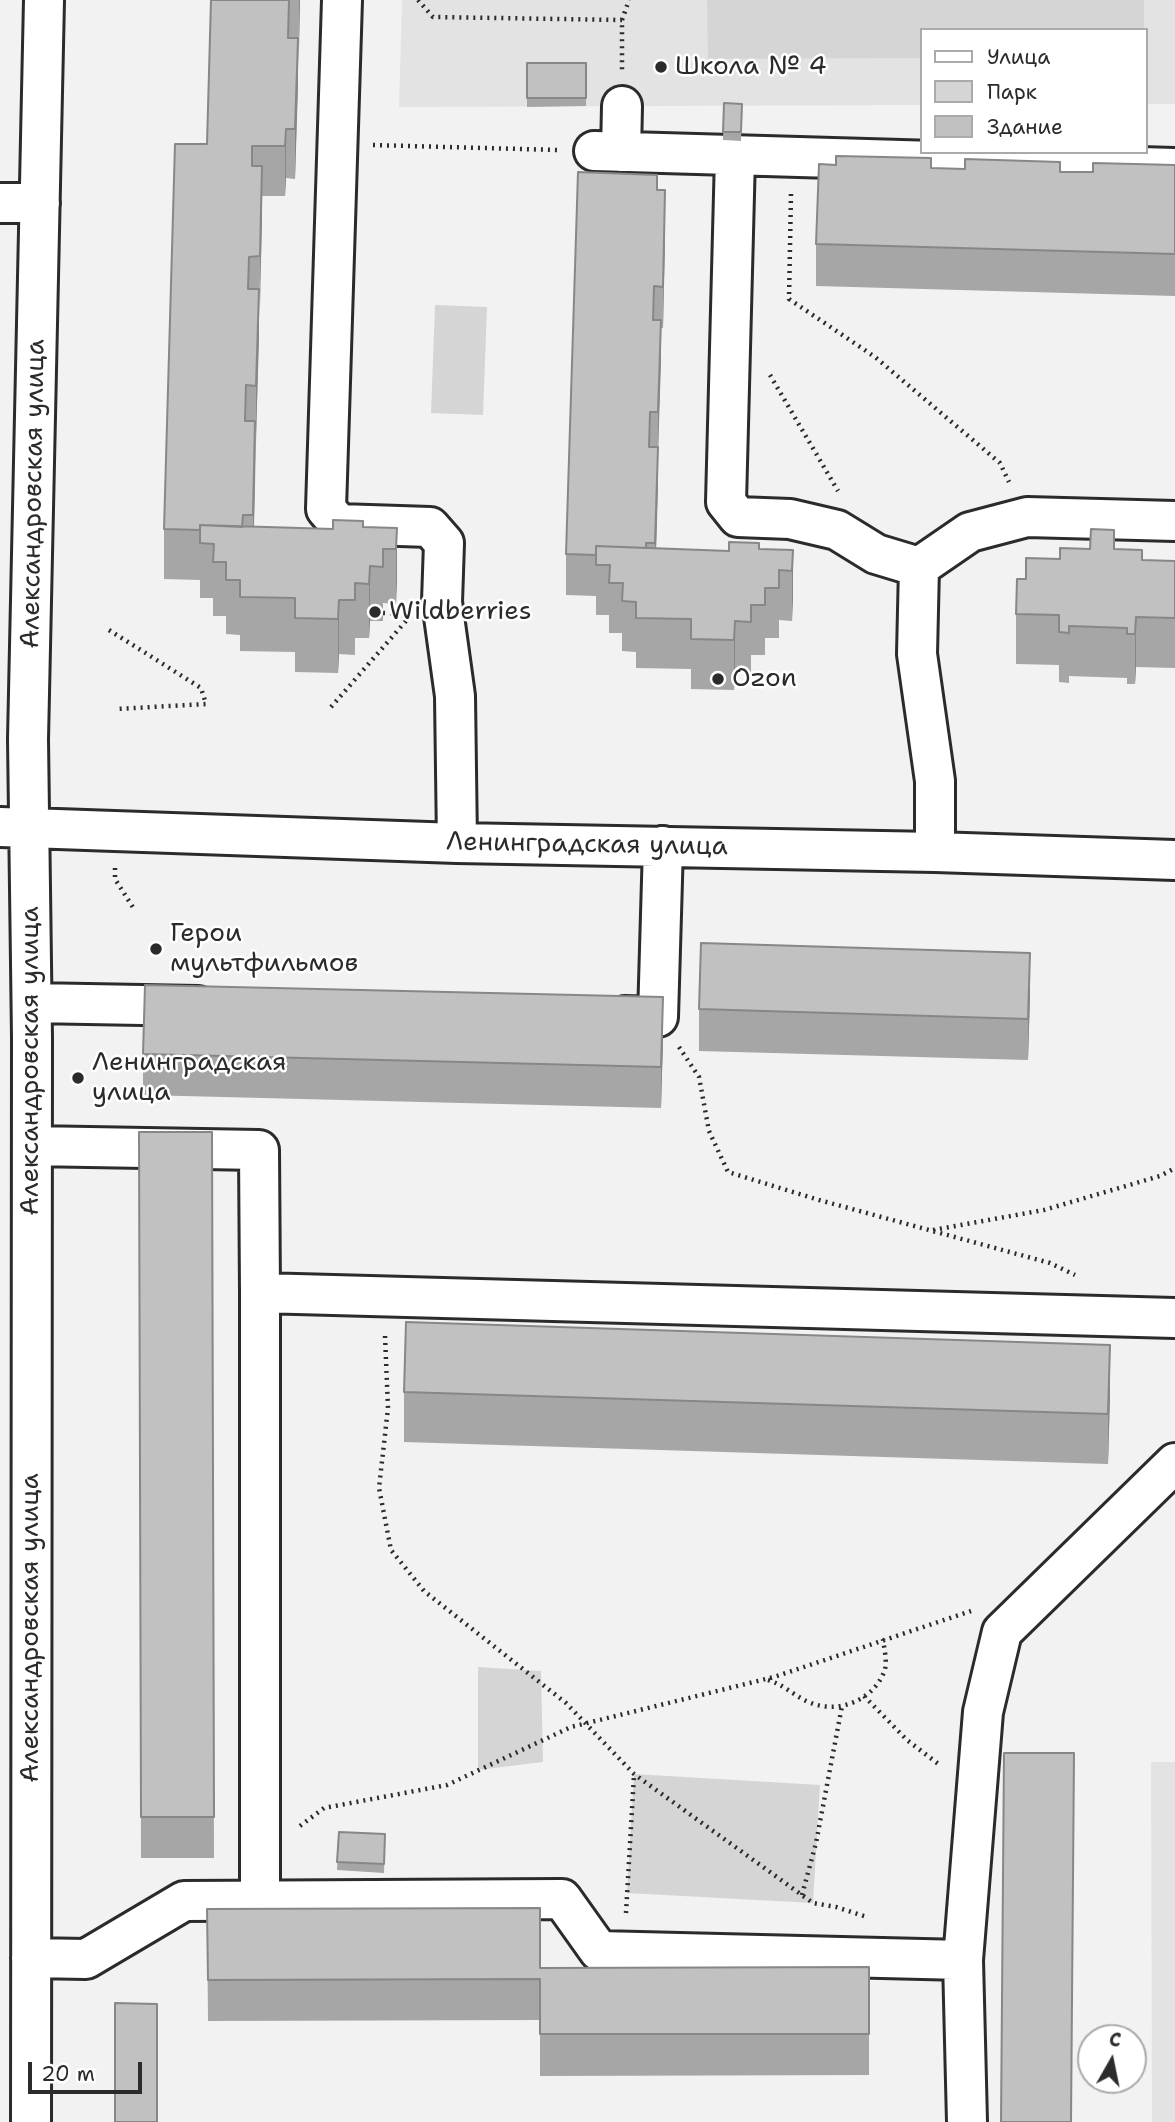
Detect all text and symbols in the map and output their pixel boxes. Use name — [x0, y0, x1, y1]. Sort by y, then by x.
legend — [920, 28, 1147, 154]
text: Улица — [987, 43, 1050, 71]
place label: Школа № 4 — [675, 51, 827, 83]
marker: Школа № 4 — [653, 59, 669, 75]
text: Парк — [987, 78, 1037, 106]
text: Здание — [987, 113, 1063, 141]
street label: Александровская улица — [16, 339, 52, 649]
place label: Wildberries — [389, 596, 532, 628]
marker: Wildberries — [367, 604, 383, 620]
place label: Ozon — [732, 663, 797, 695]
marker: Ozon — [710, 671, 726, 687]
street label: Ленинградская улица — [446, 827, 728, 863]
street label: Александровская улица — [15, 906, 47, 1216]
place label: Герои мультфильмов — [170, 918, 358, 979]
marker: Герои мультфильмов — [148, 941, 164, 957]
place label: Ленинградская улица — [92, 1047, 286, 1108]
marker: Ленинградская улица — [70, 1070, 86, 1086]
street label: Александровская улица — [15, 1473, 47, 1783]
north arrow — [1077, 2024, 1147, 2094]
text: С — [1107, 2026, 1123, 2053]
scale bar — [32, 2048, 145, 2092]
text: 20 m — [41, 2060, 95, 2088]

